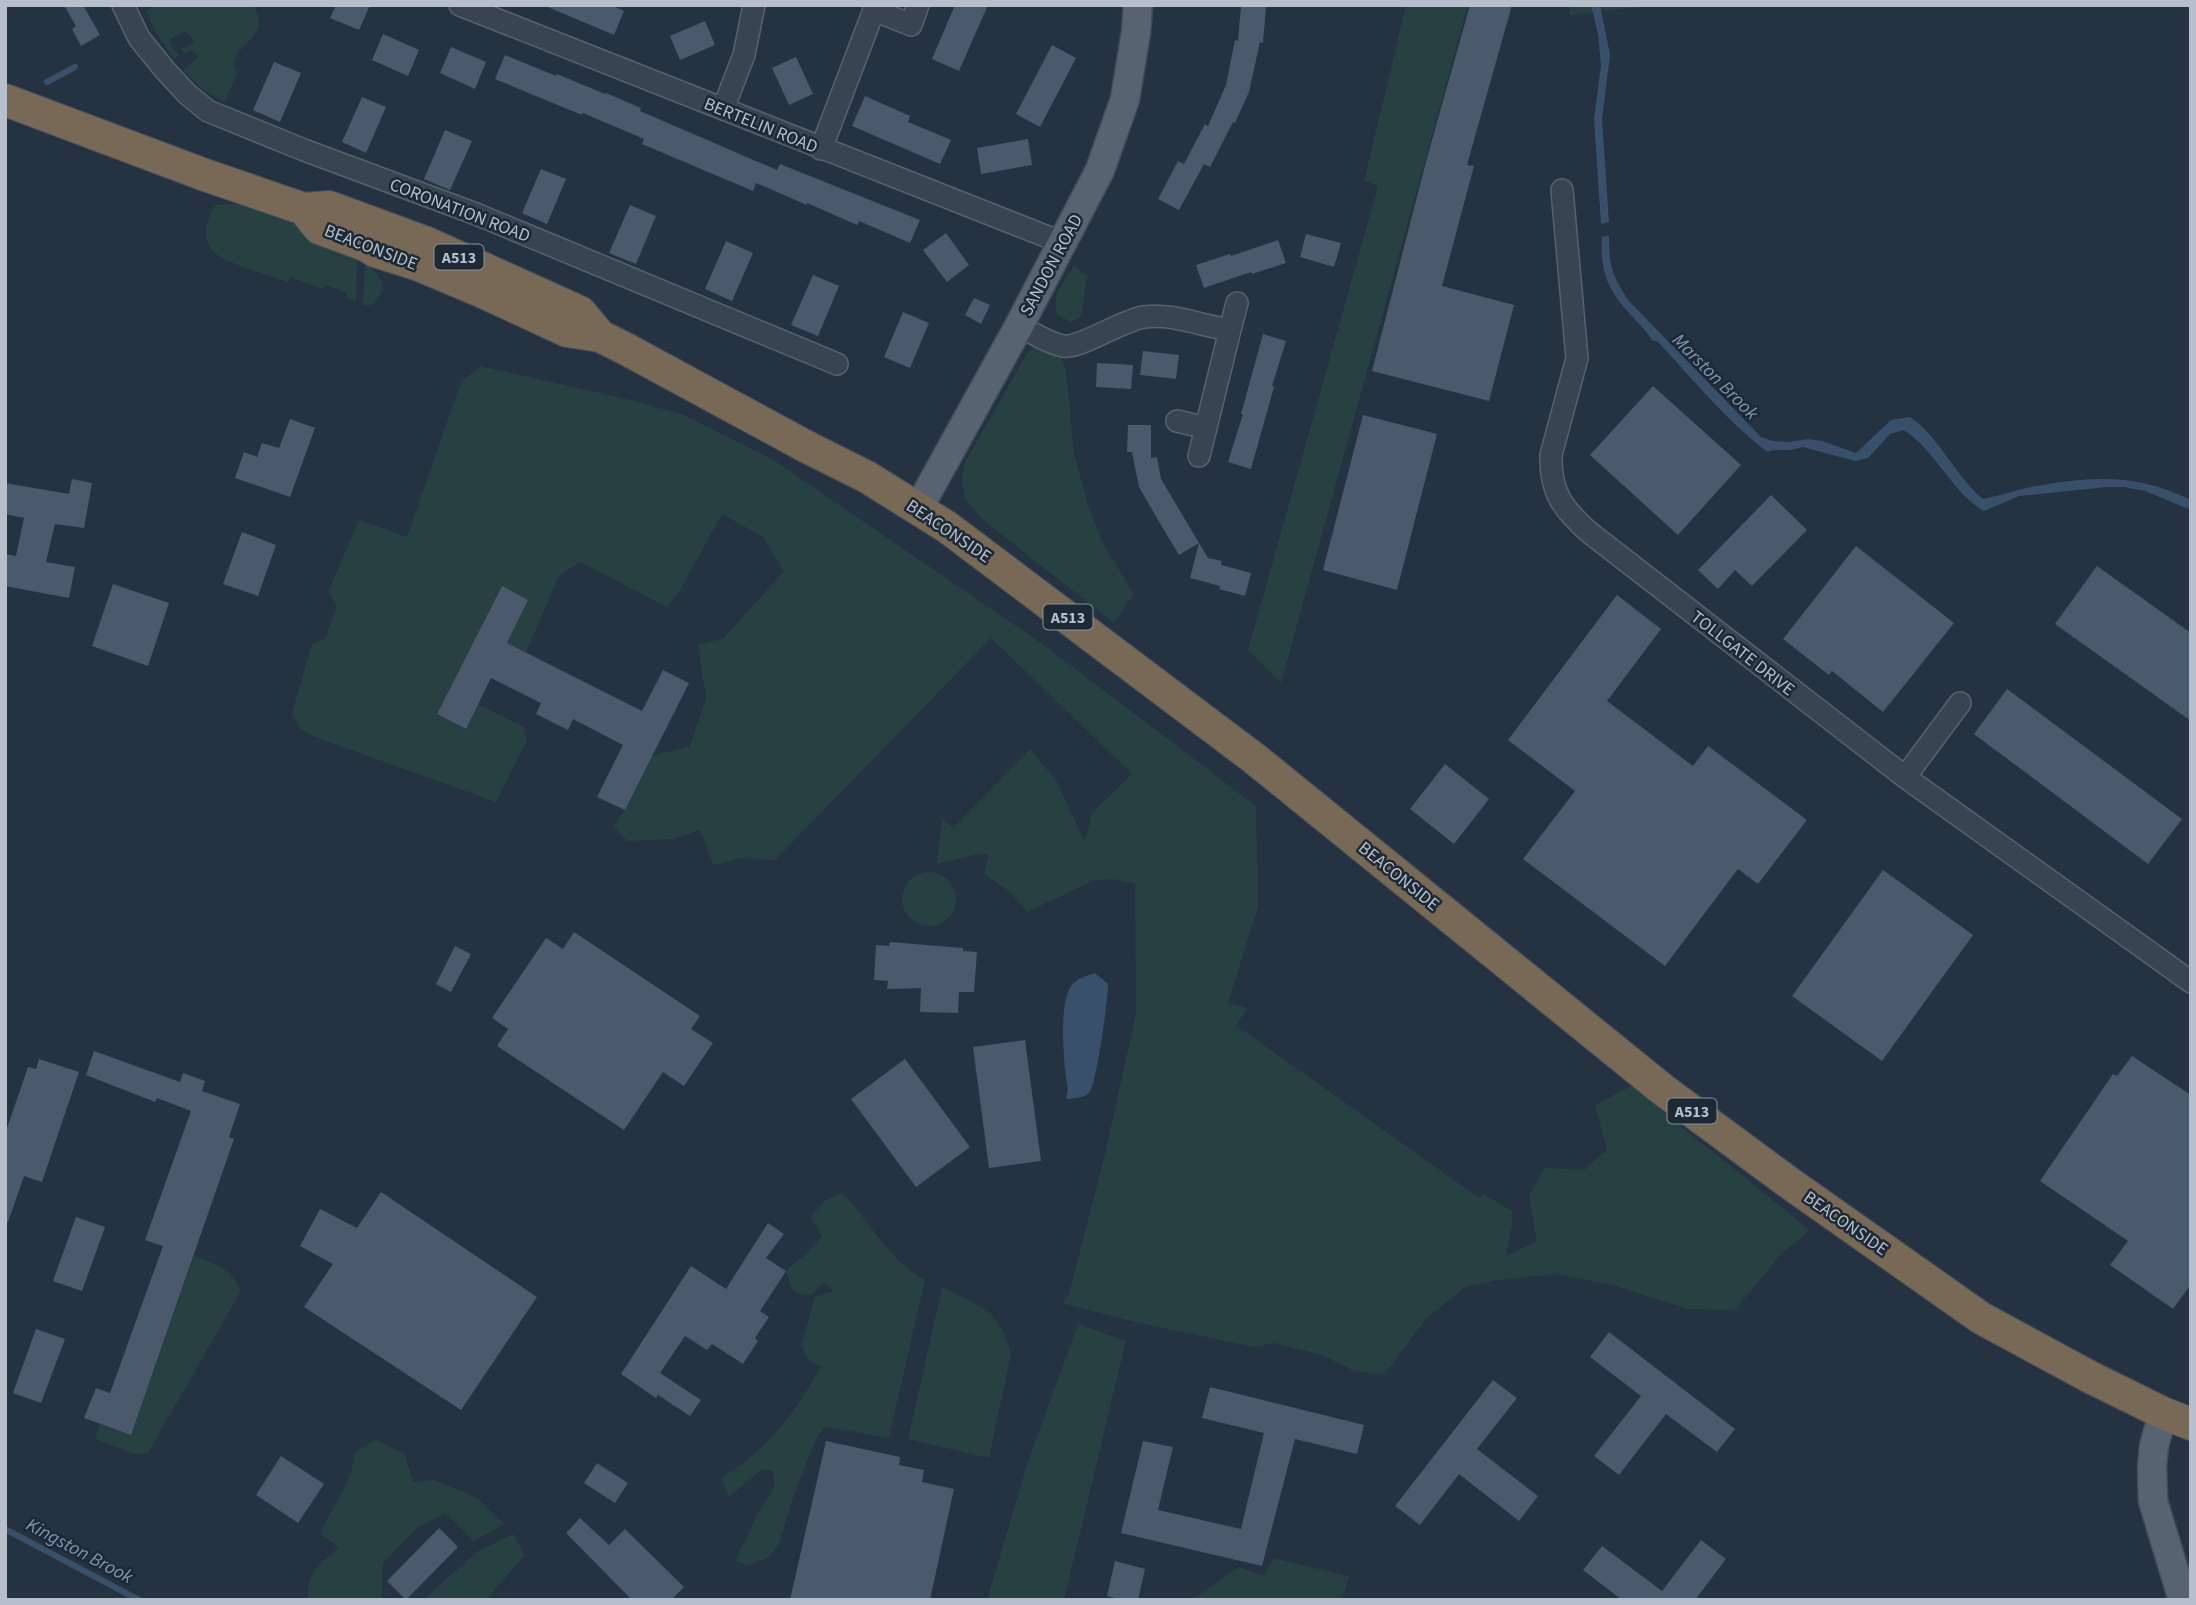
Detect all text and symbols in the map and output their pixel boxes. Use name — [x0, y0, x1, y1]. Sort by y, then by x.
street label: BERTELIN ROAD — [700, 91, 821, 160]
street label: CORONATION ROAD — [386, 172, 534, 249]
street label: SANDON ROAD — [1014, 210, 1089, 321]
street label: BEACONSIDE — [321, 218, 421, 277]
road number: A513 — [434, 244, 484, 270]
water label: Marston Brook — [1666, 328, 1765, 427]
street label: BEACONSIDE — [901, 494, 996, 569]
road number: A513 — [1044, 604, 1092, 630]
street label: TOLLGATE DRIVE — [1686, 605, 1800, 702]
street label: BEACONSIDE — [1353, 836, 1445, 917]
road number: A513 — [1668, 1098, 1716, 1124]
street label: BEACONSIDE — [1798, 1185, 1893, 1262]
water label: Kingston Brook — [21, 1512, 139, 1591]

